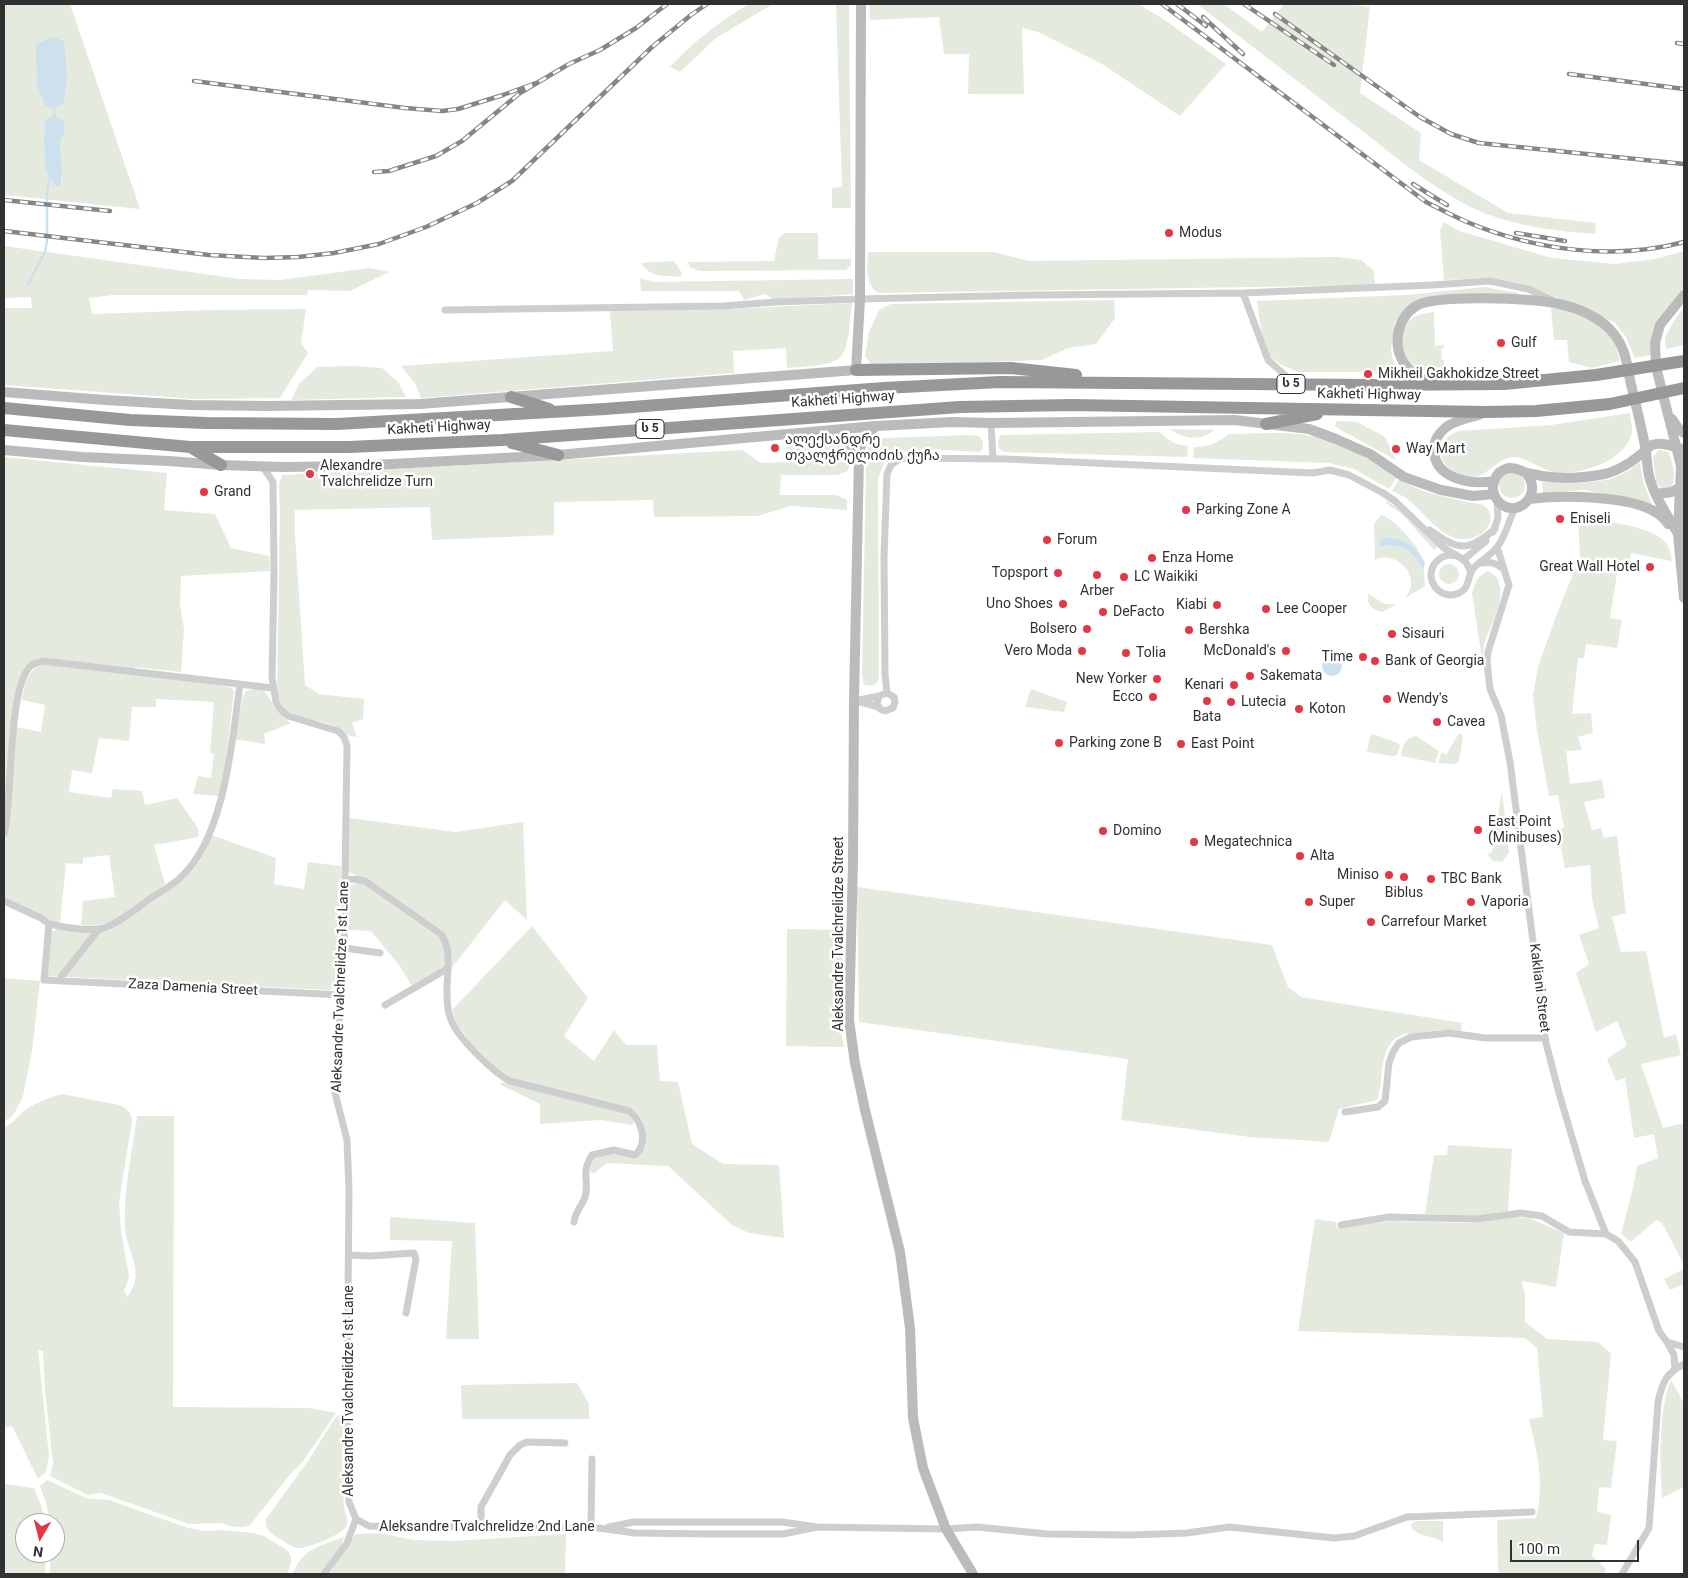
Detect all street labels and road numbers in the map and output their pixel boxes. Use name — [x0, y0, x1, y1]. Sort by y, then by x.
road number: ს 5 — [1277, 374, 1305, 394]
street label: Kakheti Highway — [1317, 386, 1421, 404]
street label: Kakheti Highway — [791, 388, 895, 412]
street label: Kakheti Highway — [387, 417, 491, 439]
road number: ს 5 — [636, 419, 664, 438]
street label: Aleksandre Tvalchrelidze Street — [831, 836, 847, 1032]
street label: Aleksandre Tvalchrelidze 1st Lane — [329, 881, 353, 1093]
street label: Kakliani Street — [1525, 943, 1553, 1033]
street label: Zaza Damenia Street — [128, 976, 258, 1000]
street label: Aleksandre Tvalchrelidze 1st Lane — [341, 1285, 357, 1497]
street label: Aleksandre Tvalchrelidze 2nd Lane — [379, 1519, 595, 1535]

